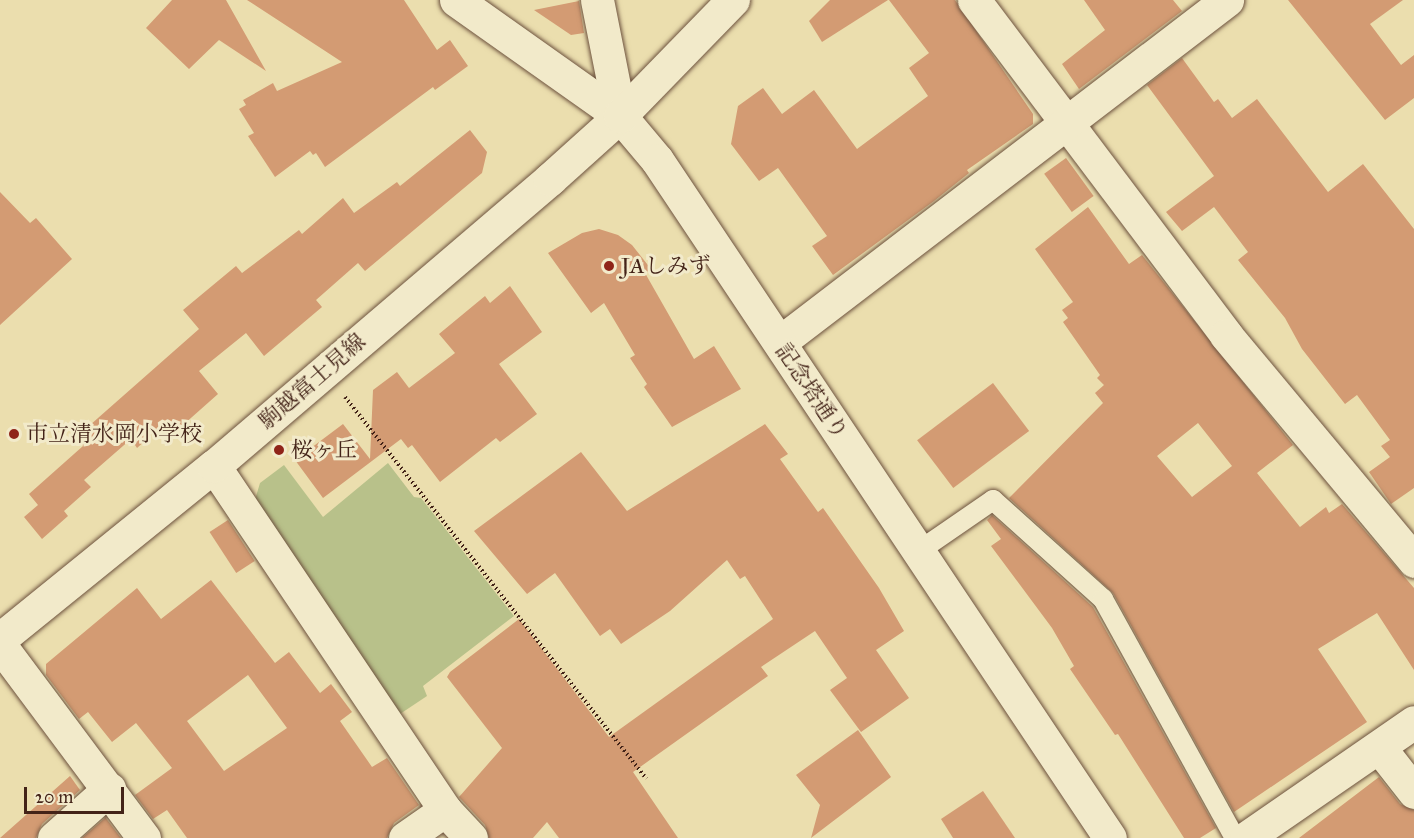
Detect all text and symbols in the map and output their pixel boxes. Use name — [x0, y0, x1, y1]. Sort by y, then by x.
place label: JAしみず — [621, 253, 711, 279]
marker: JAしみず — [602, 259, 616, 273]
street label: 駒越富士見線 — [254, 328, 370, 434]
street label: 記念塔通り — [770, 338, 854, 444]
place label: 市立清水岡小学校 — [26, 421, 202, 447]
marker: 市立清水岡小学校 — [7, 427, 21, 441]
place label: 桜ヶ丘 — [291, 437, 357, 463]
marker: 桜ヶ丘 — [272, 443, 286, 457]
scale bar — [27, 775, 128, 813]
text: 20 m — [35, 786, 73, 808]

